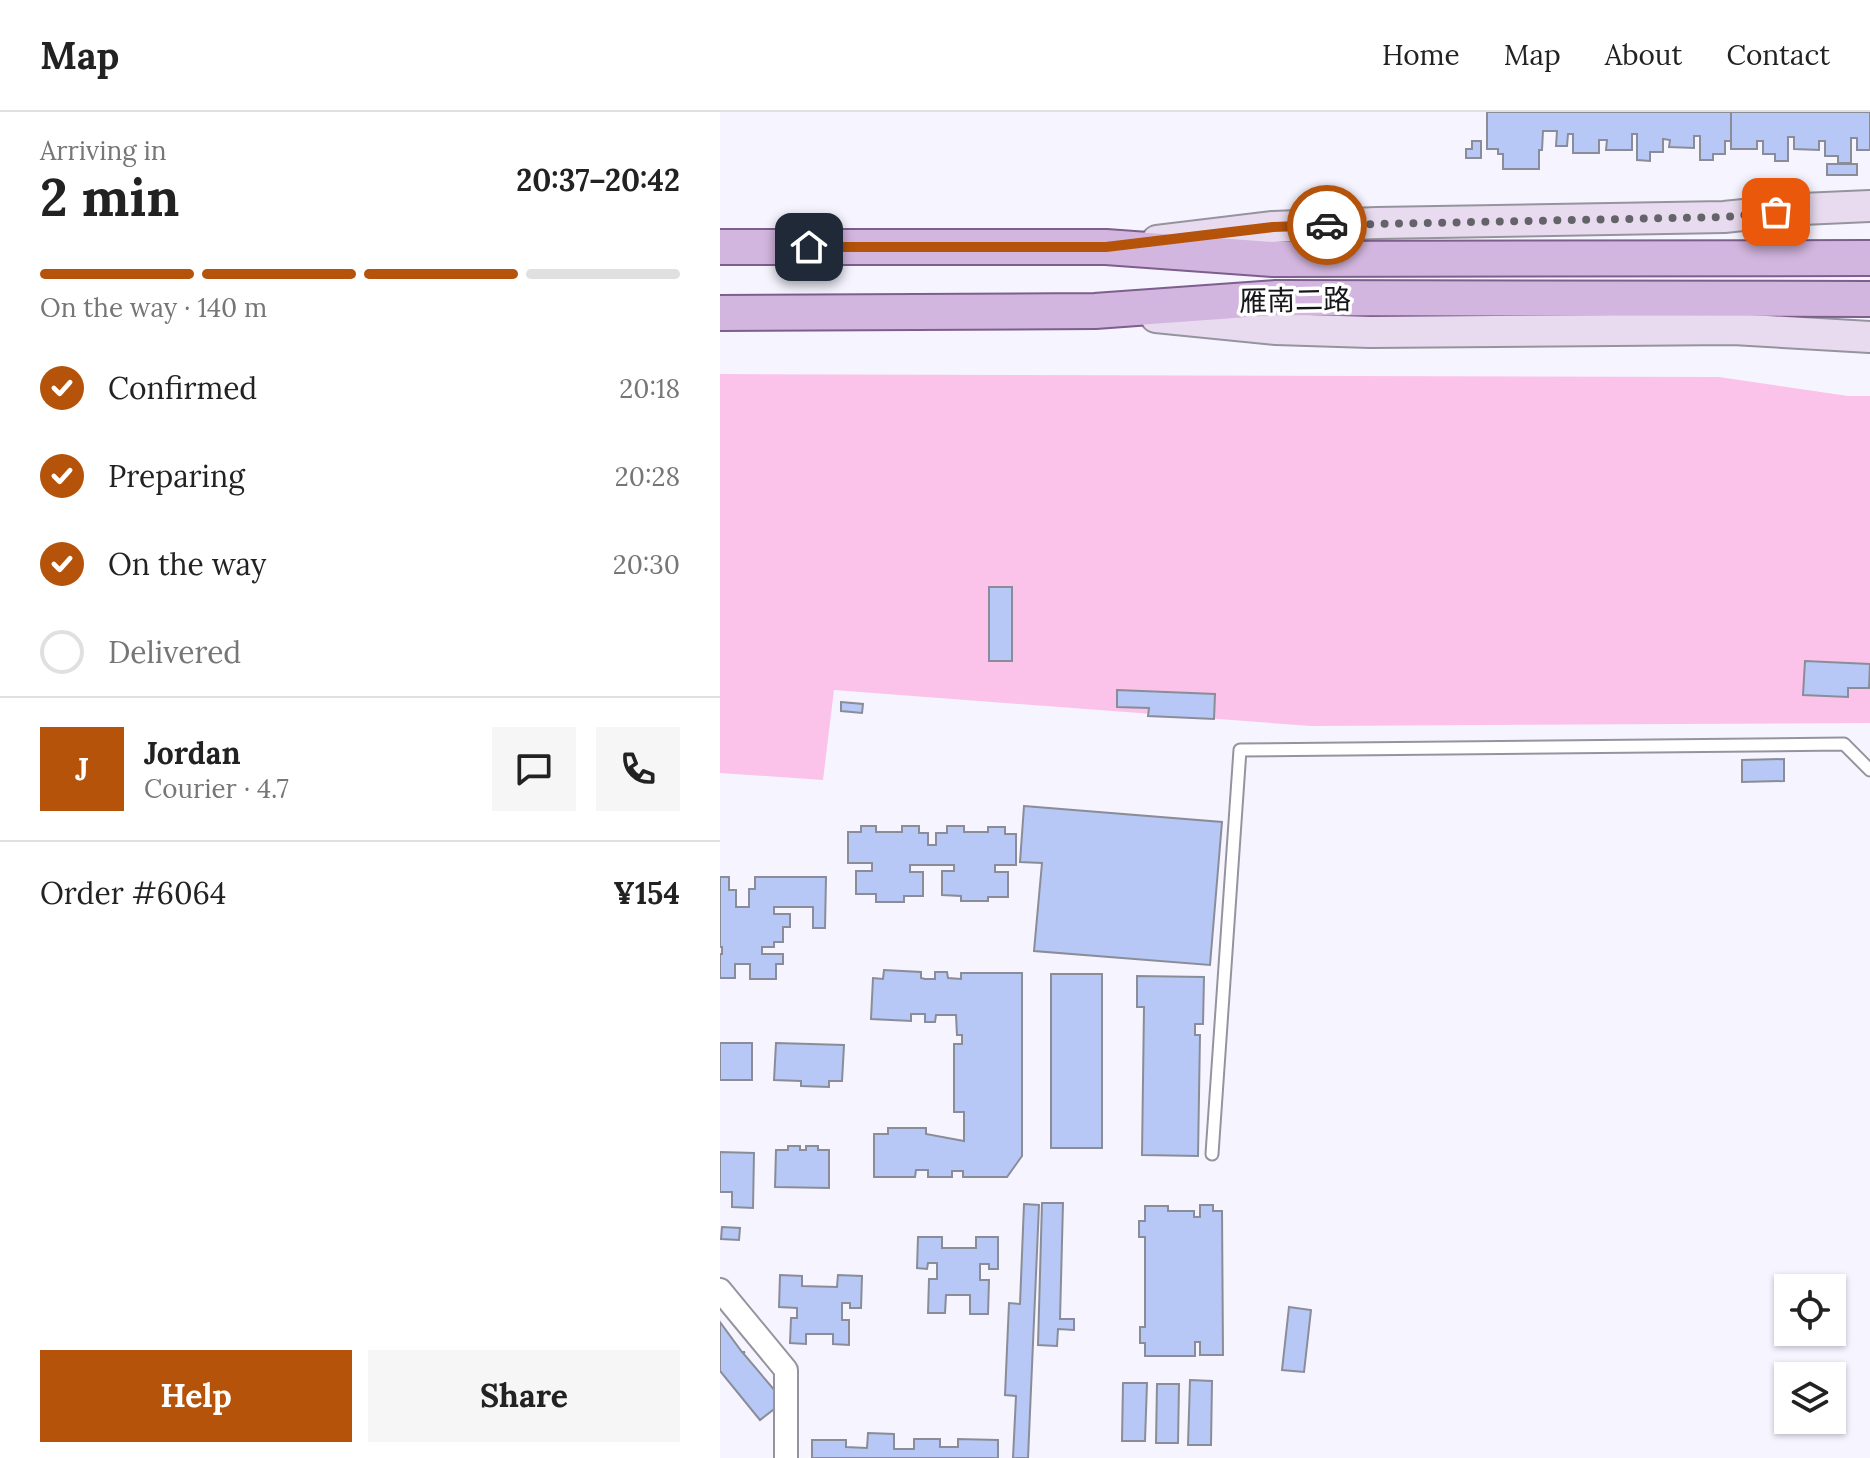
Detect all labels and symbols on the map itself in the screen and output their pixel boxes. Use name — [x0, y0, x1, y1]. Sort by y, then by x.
pin — [1742, 178, 1810, 246]
courier — [1287, 185, 1367, 265]
pin — [775, 213, 843, 281]
street label: 雁南二路 — [1239, 281, 1351, 319]

